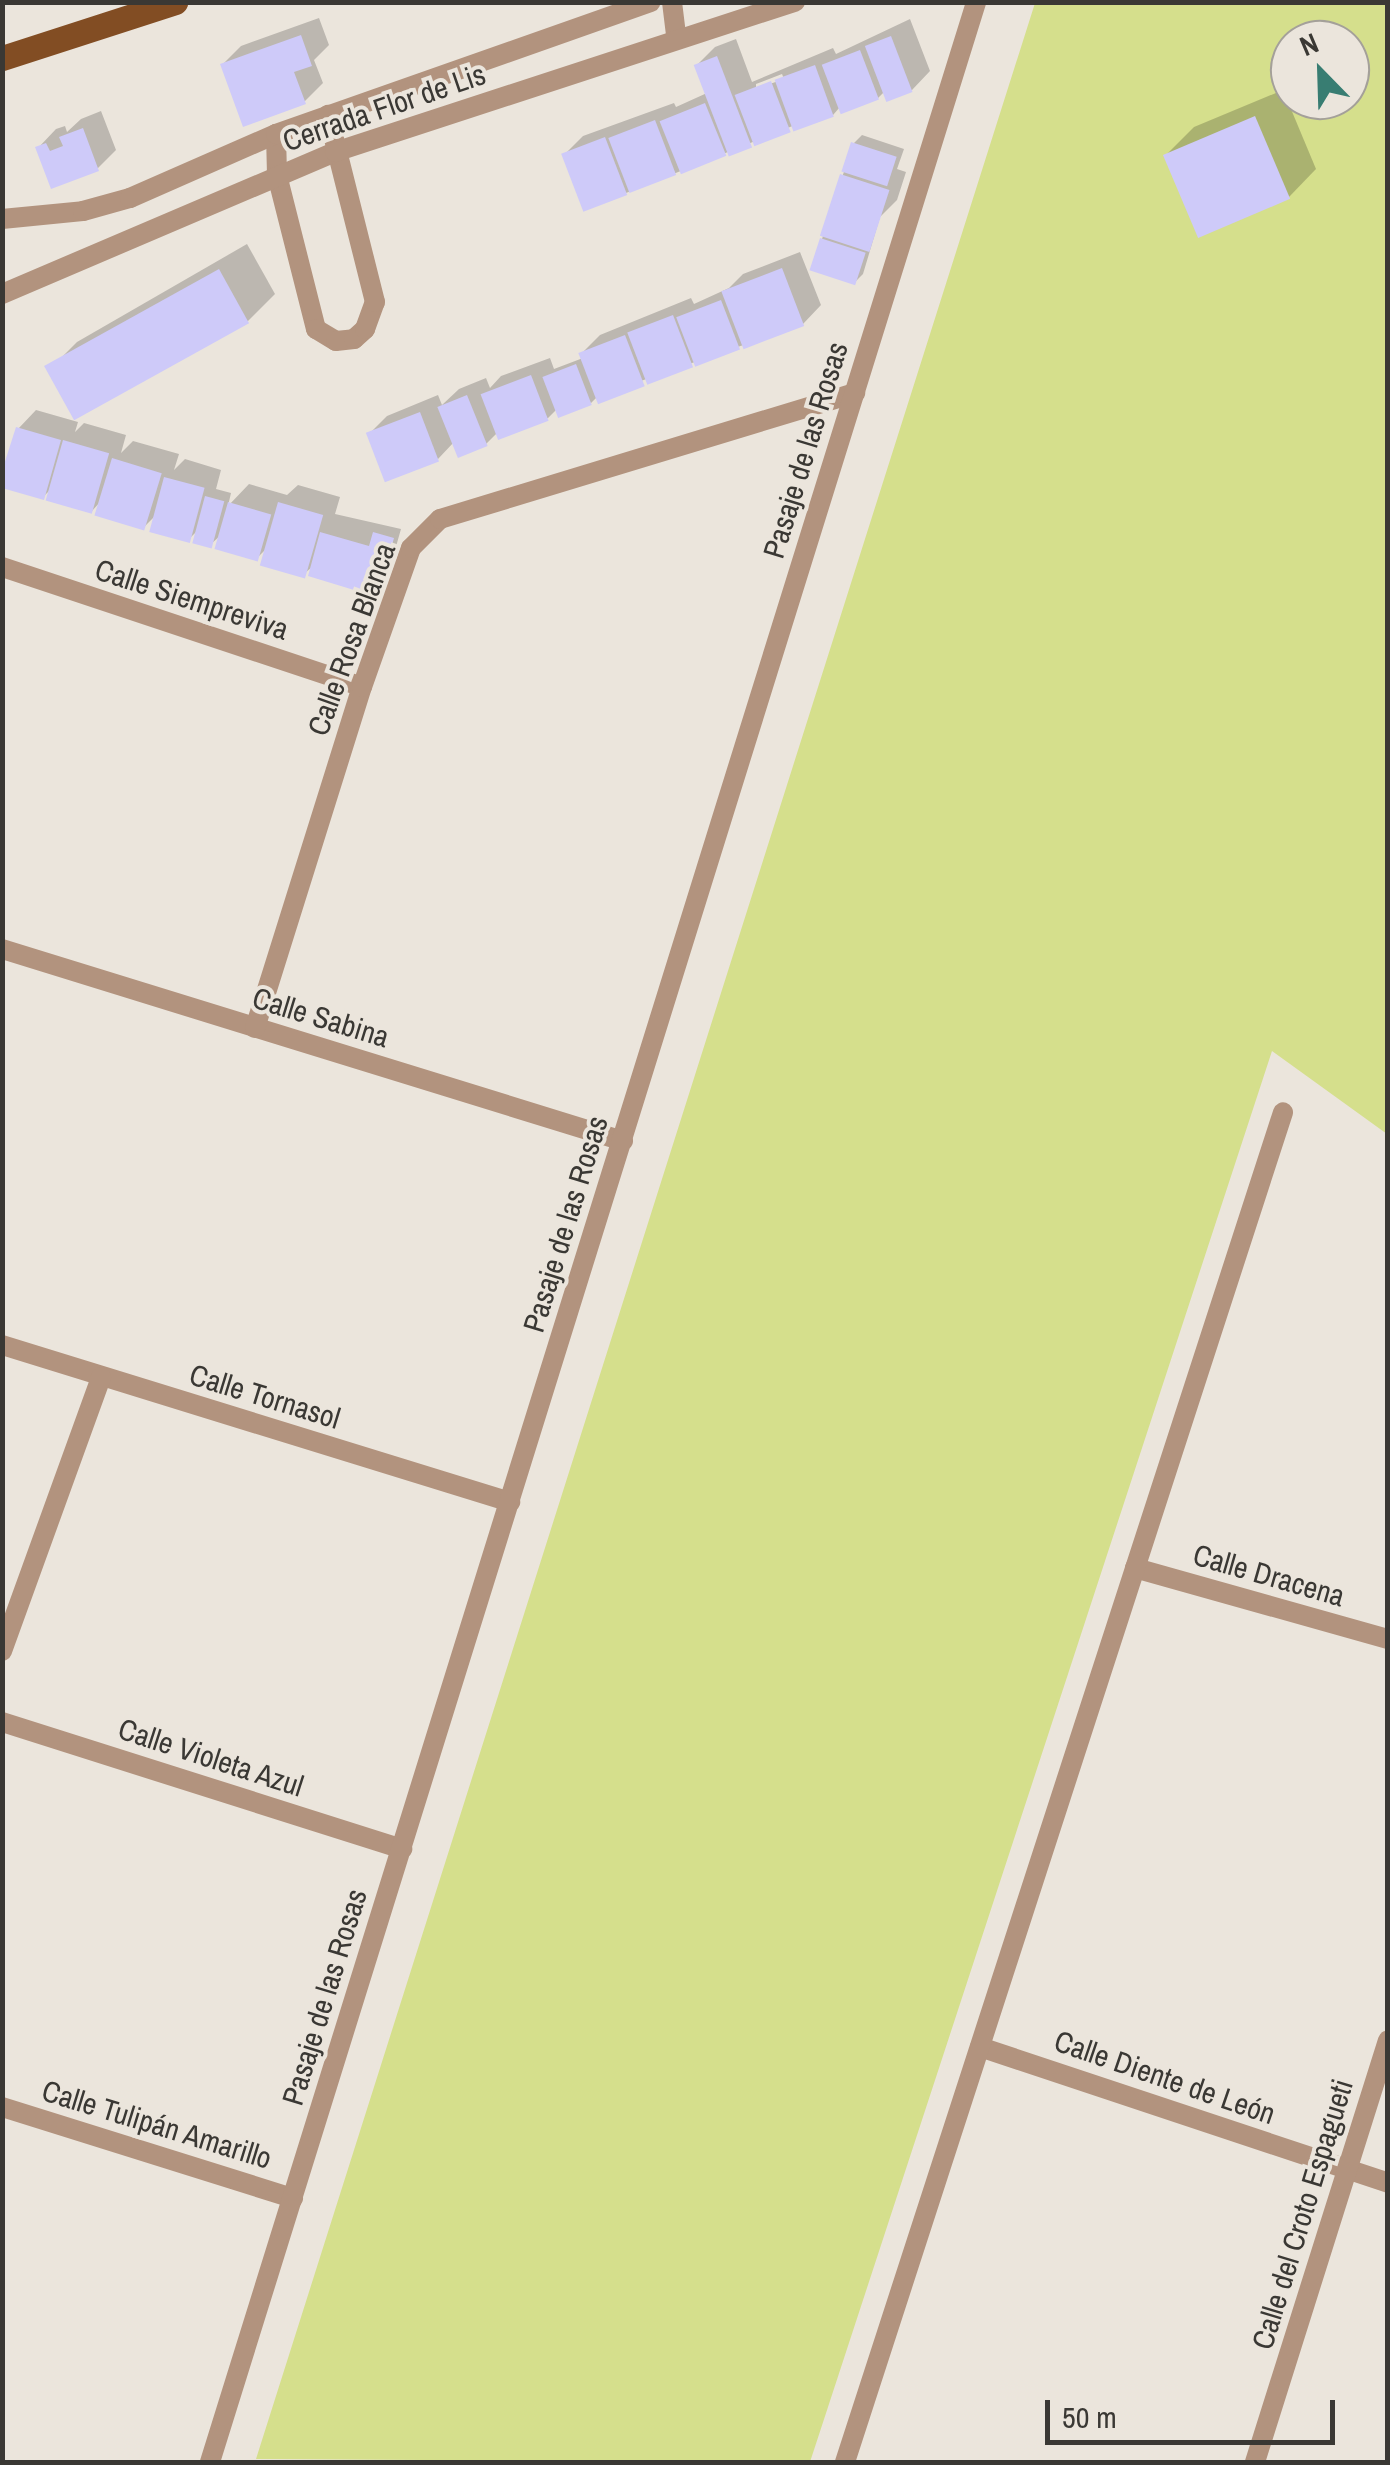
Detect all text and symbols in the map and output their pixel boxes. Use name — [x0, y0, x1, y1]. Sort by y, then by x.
north arrow — [1270, 20, 1370, 120]
text: N — [1294, 24, 1324, 65]
street label: Cerrada Flor de Lis — [278, 55, 490, 159]
street label: Pasaje de las Rosas — [755, 338, 855, 562]
street label: Calle Rosa Blanca — [299, 538, 403, 740]
street label: Calle Siempreviva — [91, 551, 293, 647]
street label: Calle Sabina — [248, 979, 394, 1055]
street label: Pasaje de las Rosas — [515, 1112, 615, 1336]
street label: Calle Tornasol — [185, 1356, 345, 1436]
street label: Calle Dracena — [1189, 1536, 1349, 1614]
street label: Calle Violeta Azul — [113, 1710, 309, 1804]
street label: Pasaje de las Rosas — [274, 1885, 374, 2109]
street label: Calle Diente de León — [1050, 2022, 1280, 2132]
street label: Calle Tulipán Amarillo — [37, 2072, 277, 2176]
street label: Calle del Croto Espagueti — [1244, 2075, 1360, 2353]
scale bar — [1050, 2380, 1340, 2442]
text: 50 m — [1062, 2397, 1117, 2437]

